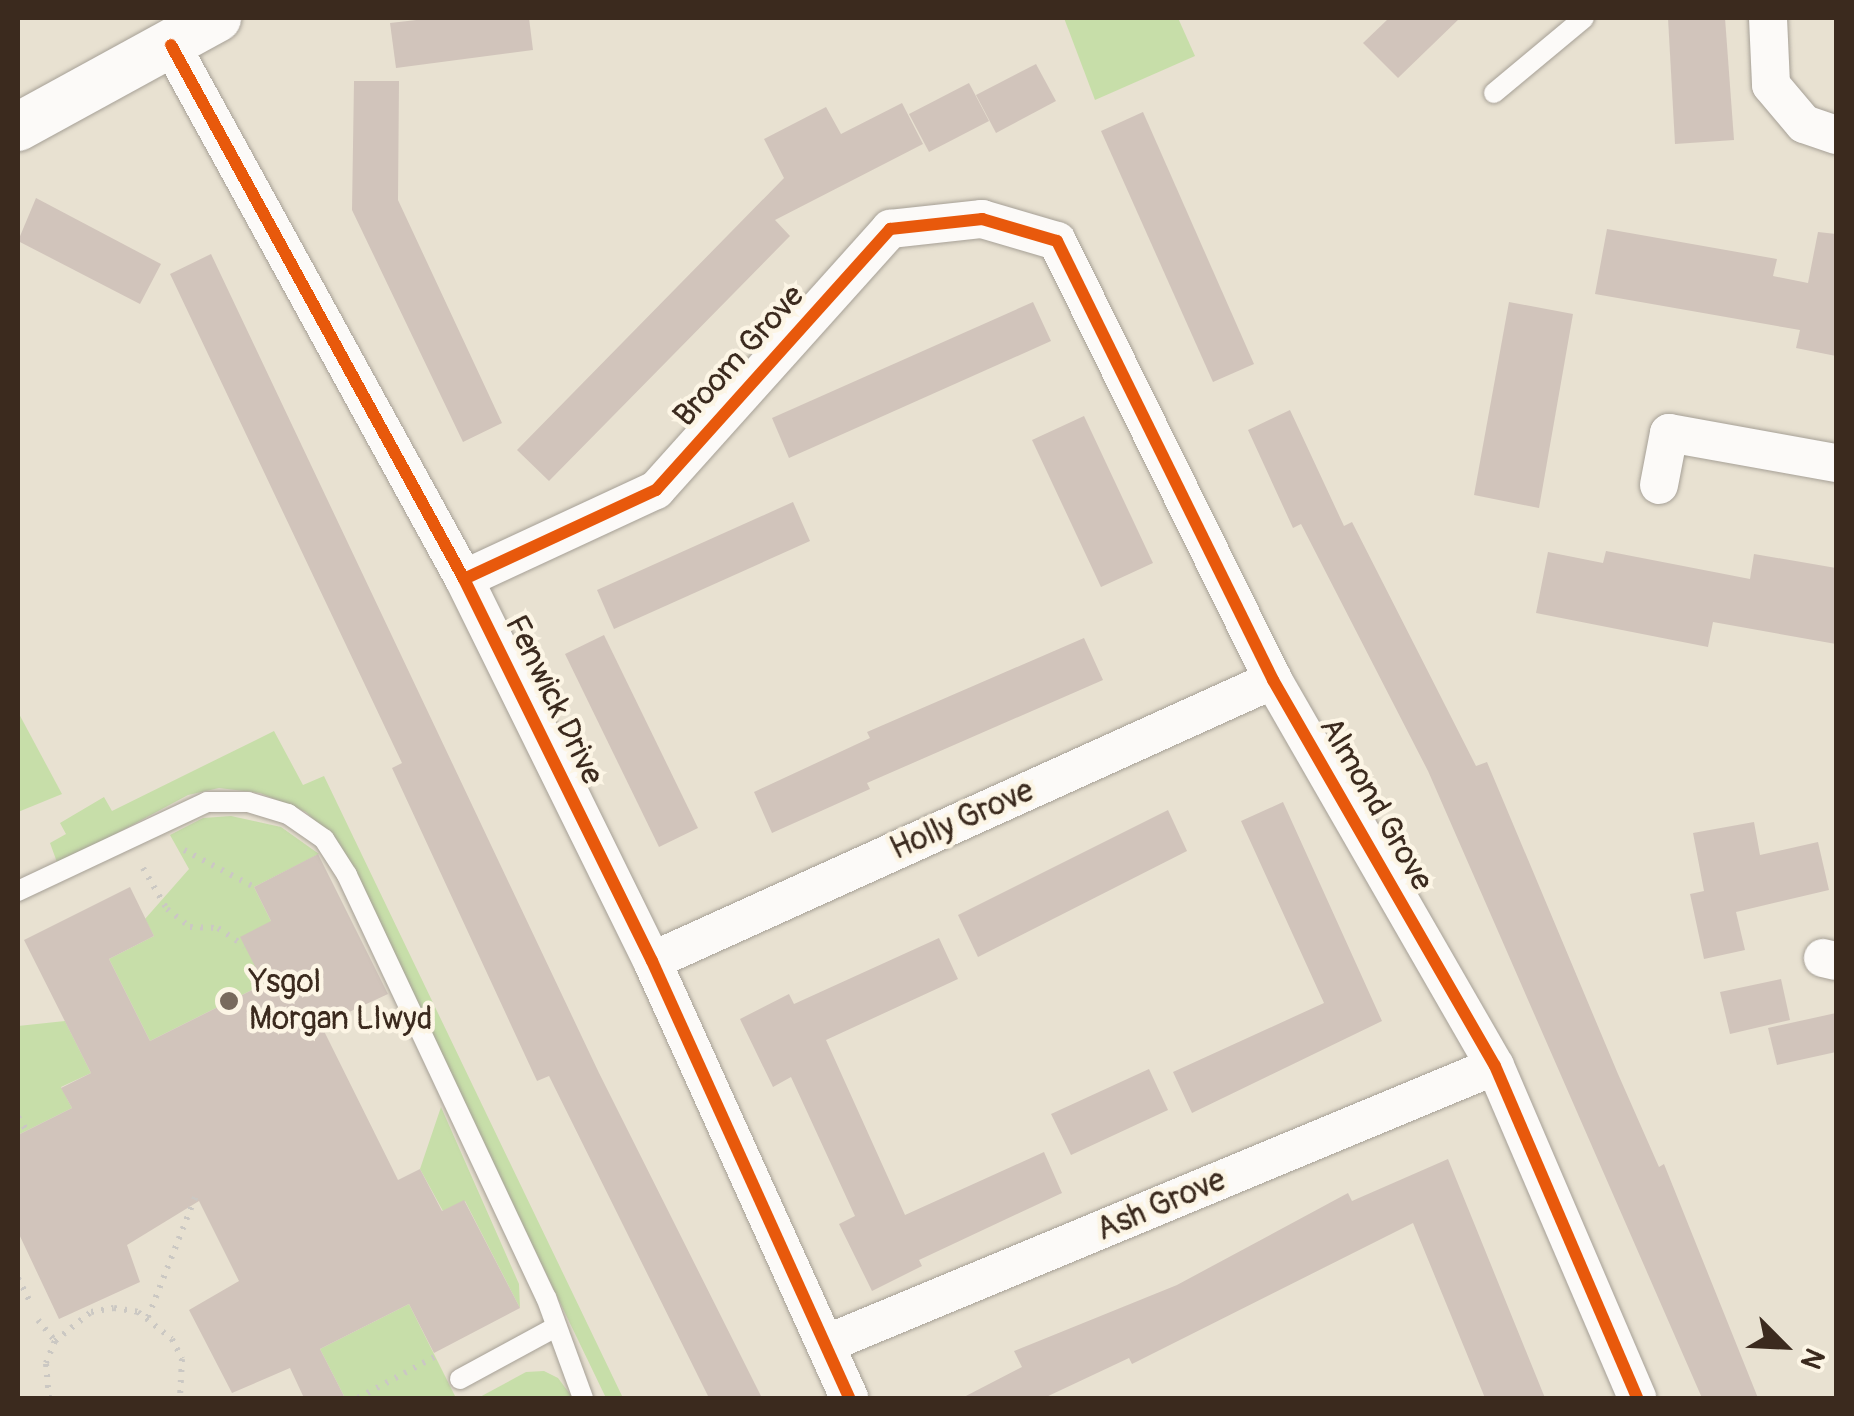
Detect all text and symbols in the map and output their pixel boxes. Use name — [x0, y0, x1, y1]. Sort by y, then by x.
street label: Broom Grove — [666, 277, 812, 435]
street label: Fenwick Drive — [496, 609, 612, 791]
street label: Almond Grove — [1311, 710, 1441, 898]
street label: Holly Grove — [884, 771, 1040, 869]
place label: Ysgol Morgan Llwyd — [249, 964, 432, 1039]
marker: Ysgol Morgan Llwyd — [218, 990, 240, 1012]
street label: Ash Grove — [1091, 1161, 1231, 1249]
north arrow — [1734, 1296, 1834, 1396]
text: N — [1792, 1343, 1832, 1374]

